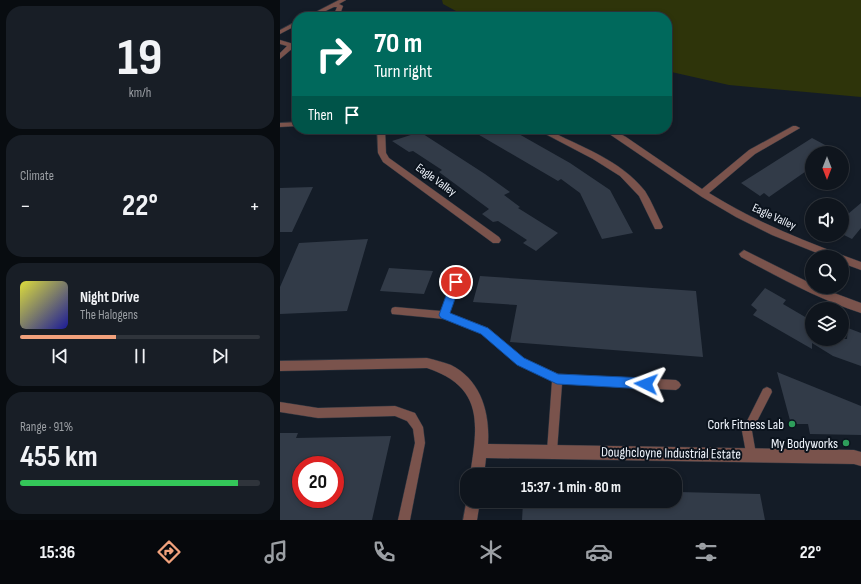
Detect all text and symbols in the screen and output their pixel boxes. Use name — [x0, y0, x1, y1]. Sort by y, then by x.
text: 19 — [117, 27, 163, 90]
text: 70 m — [374, 27, 422, 60]
icon: right — [308, 28, 360, 80]
text: Turn right — [374, 61, 432, 82]
text: km/h — [129, 85, 151, 101]
icon: arrive — [341, 104, 363, 126]
text: Then — [308, 106, 333, 125]
north arrow — [805, 146, 849, 190]
map controls — [805, 146, 849, 346]
street label: Eagle Valley — [413, 160, 460, 200]
text: Climate — [20, 168, 54, 184]
text: 22° — [122, 188, 158, 224]
text: − — [20, 193, 31, 220]
text: + — [249, 193, 260, 220]
button: sound — [805, 198, 849, 242]
street label: Eagle Valley — [750, 200, 799, 234]
button: search — [805, 250, 849, 294]
pin — [439, 265, 473, 299]
icon: arrive — [445, 271, 467, 293]
text: Night Drive — [80, 288, 139, 307]
button: layers — [805, 302, 849, 346]
text: The Halogens — [80, 307, 138, 323]
icon: previous — [49, 345, 71, 367]
icon: pause — [129, 345, 151, 367]
icon: next — [209, 345, 231, 367]
position arrow — [625, 363, 667, 405]
place label: Cork Fitness Lab — [707, 416, 784, 433]
text: Range · 91% — [20, 419, 73, 435]
marker: Cork Fitness Lab — [787, 419, 797, 429]
place label: My Bodyworks — [771, 435, 838, 452]
marker: My Bodyworks — [841, 438, 851, 448]
text: 455 km — [20, 439, 98, 475]
street label: Doughcloyne Industrial Estate — [601, 443, 741, 463]
speed limit sign: 20 — [292, 456, 344, 508]
text: 15:37 · 1 min · 80 m — [521, 478, 621, 497]
icon: directions — [155, 538, 183, 566]
icon: music — [262, 538, 290, 566]
icon: phone — [370, 538, 398, 566]
icon: climate — [477, 538, 505, 566]
icon: car — [585, 538, 613, 566]
icon: filters — [692, 538, 720, 566]
text: 15:36 — [40, 542, 75, 563]
text: 22° — [800, 542, 821, 563]

